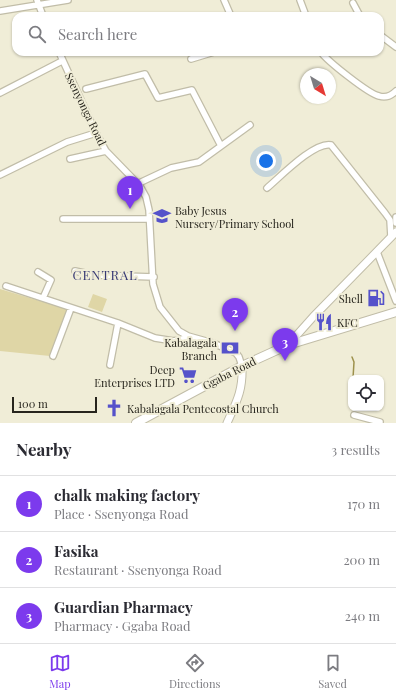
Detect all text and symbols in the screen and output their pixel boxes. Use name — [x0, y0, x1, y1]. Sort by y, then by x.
search box — [12, 12, 384, 56]
icon: search — [26, 23, 48, 45]
text: Search here — [58, 24, 137, 44]
north arrow — [300, 68, 336, 104]
street label: Ssenyonga Road — [62, 70, 110, 149]
your location — [256, 151, 276, 171]
pin: 1 — [117, 176, 143, 209]
place label: Baby Jesus Nursery/Primary School — [175, 203, 294, 231]
school or university icon: Baby Jesus Nursery/Primary School — [152, 206, 172, 226]
district label: CENTRAL — [72, 266, 138, 283]
fuel station icon: Shell — [366, 288, 386, 308]
place label: Shell — [339, 291, 363, 306]
pin: 2 — [222, 298, 248, 331]
restaurant icon: KFC — [314, 312, 334, 332]
place label: KFC — [337, 315, 358, 330]
pin: 3 — [272, 328, 298, 361]
place label: Kabalagala Branch — [164, 335, 218, 363]
bank icon: Kabalagala Branch — [220, 338, 240, 358]
street label: Ggaba Road — [200, 353, 259, 393]
place label: Deep Enterprises LTD — [94, 362, 175, 390]
supermarket icon: Deep Enterprises LTD — [178, 365, 198, 385]
map controls — [348, 375, 384, 411]
button: locate — [348, 375, 384, 411]
scale bar — [12, 395, 97, 414]
text: 100 m — [18, 396, 48, 411]
church icon: Kabalagala Pentecostal Church — [104, 398, 124, 418]
place label: Kabalagala Pentecostal Church — [127, 401, 279, 416]
text: Nearby — [16, 438, 71, 460]
text: 3 results — [331, 441, 380, 458]
text: chalk making factory — [54, 485, 200, 505]
text: 1 — [27, 495, 31, 512]
text: 170 m — [347, 495, 380, 512]
text: Place · Ssenyonga Road — [54, 505, 189, 522]
text: Fasika — [54, 541, 99, 561]
text: 2 — [26, 551, 32, 568]
text: 200 m — [343, 551, 380, 568]
text: Restaurant · Ssenyonga Road — [54, 561, 222, 578]
text: Guardian Pharmacy — [54, 597, 193, 617]
text: 3 — [26, 607, 32, 624]
text: 240 m — [345, 607, 380, 624]
text: Pharmacy · Ggaba Road — [54, 617, 191, 634]
tab: Map — [49, 652, 71, 691]
tab: Directions — [169, 652, 220, 691]
tab: Saved — [318, 652, 347, 691]

